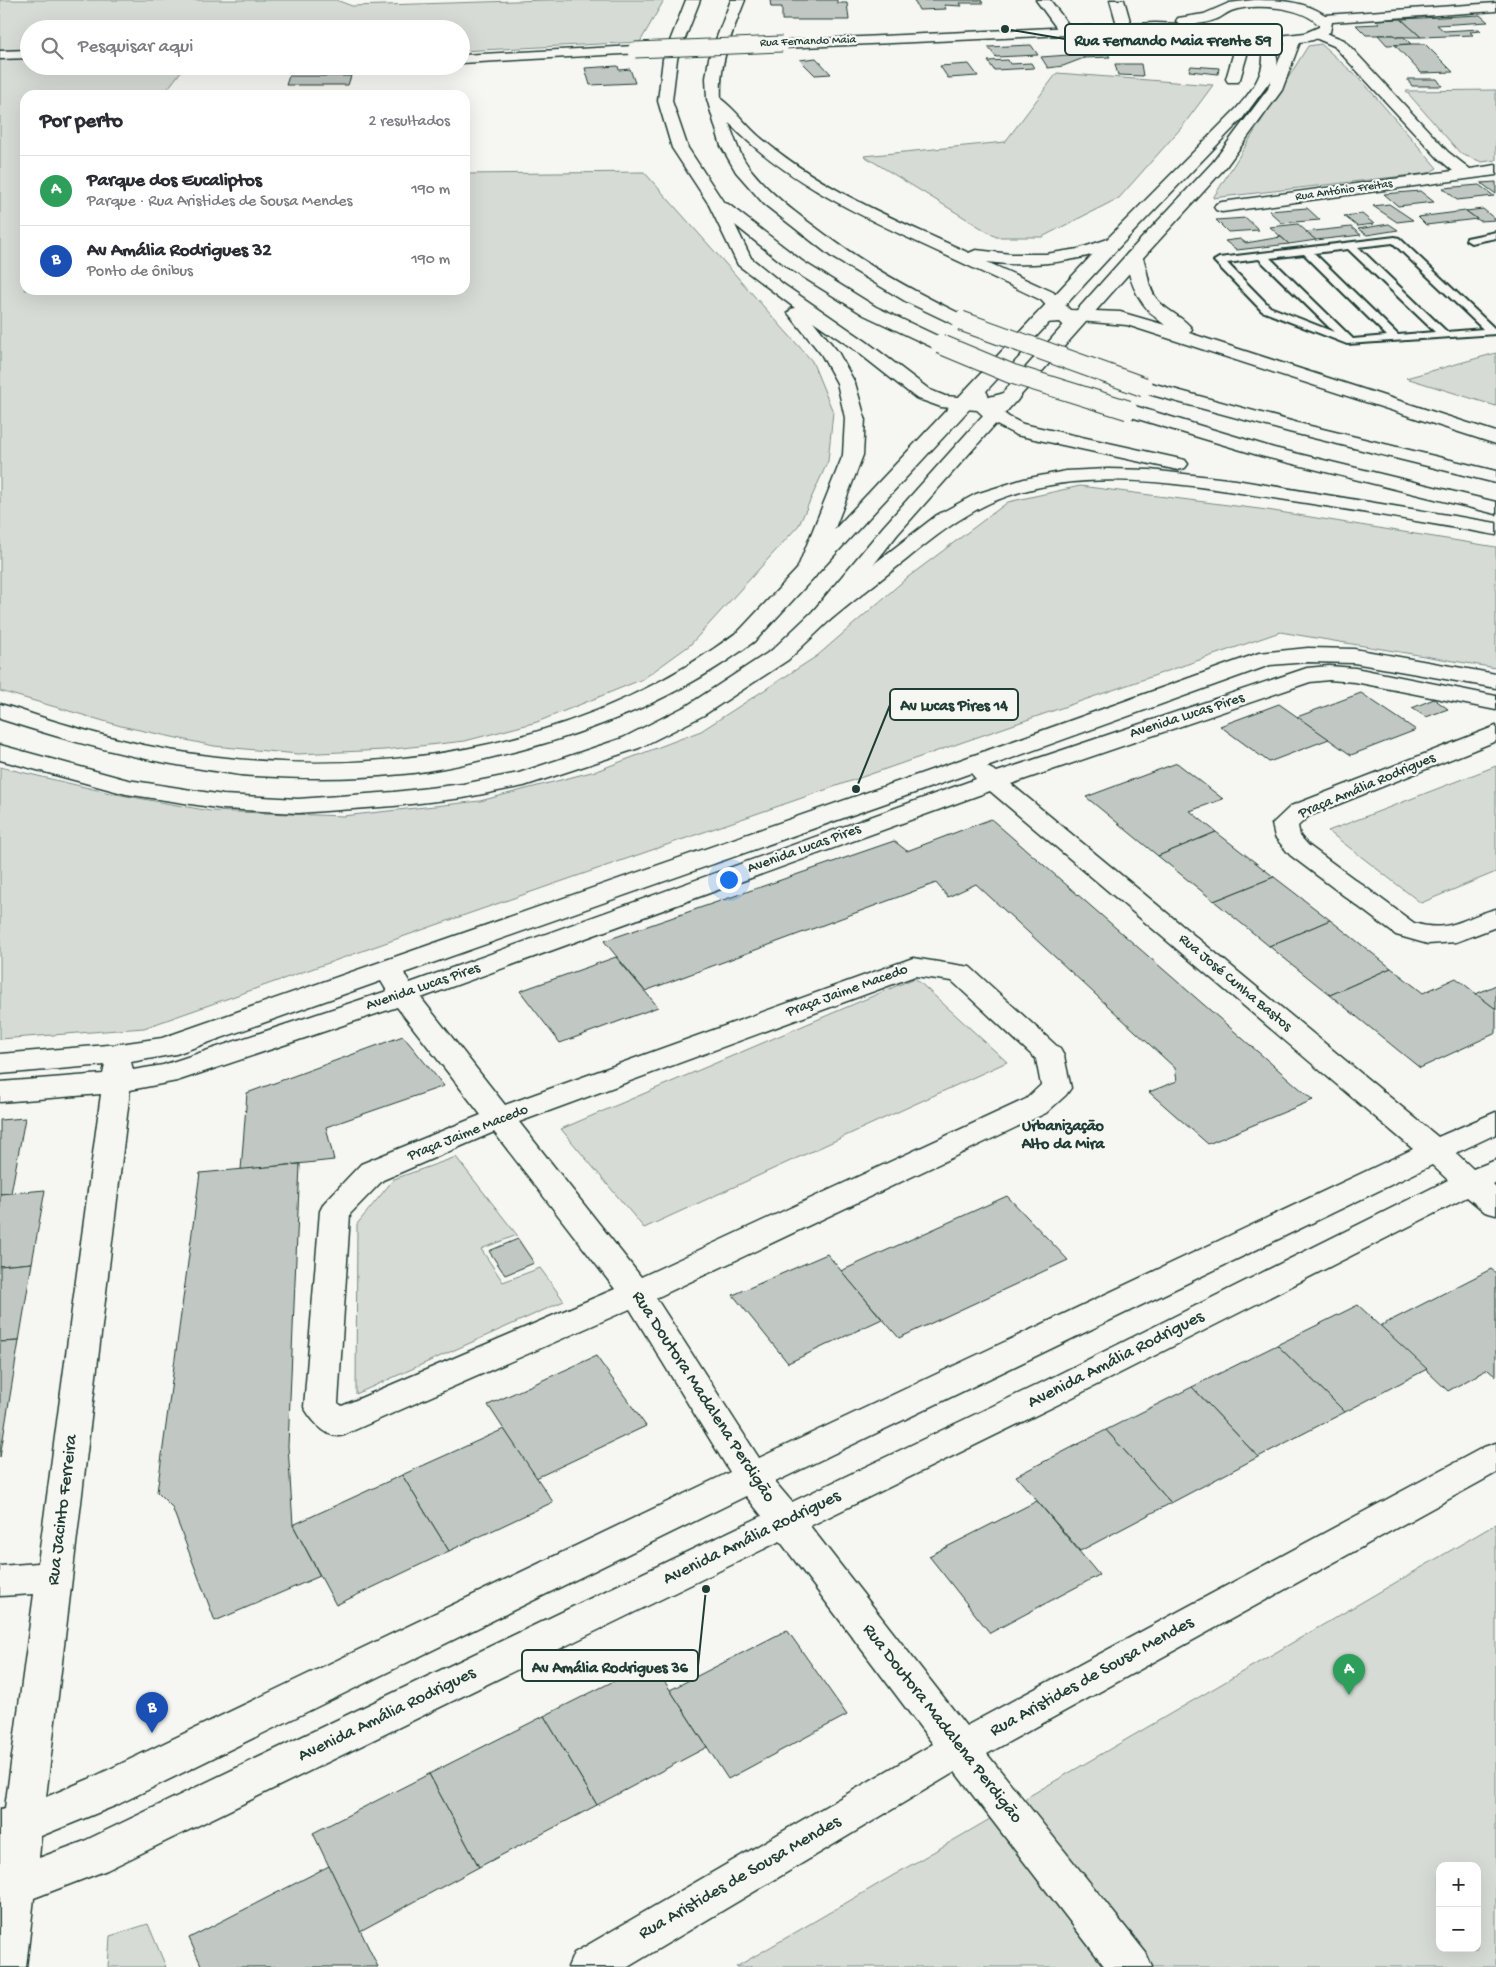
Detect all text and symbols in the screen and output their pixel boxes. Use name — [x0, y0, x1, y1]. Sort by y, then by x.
search box — [20, 20, 470, 75]
callout: Rua Fernando Maia Frente 59 — [1065, 24, 1282, 55]
street label: Rua Fernando Maia — [760, 33, 857, 51]
text: Rua Fernando Maia Frente 59 — [1073, 33, 1272, 52]
icon: search — [38, 34, 66, 62]
text: Pesquisar aqui — [78, 36, 193, 59]
text: Por perto — [40, 110, 123, 135]
text: 2 resultados — [369, 113, 450, 132]
text: Parque dos Eucaliptos — [87, 170, 262, 193]
street label: Rua António Freitas — [1295, 177, 1394, 205]
text: A — [51, 181, 61, 200]
text: 190 m — [411, 181, 450, 200]
text: Parque · Rua Aristides de Sousa Mendes — [87, 193, 352, 212]
text: Av Amália Rodrigues 32 — [87, 240, 272, 263]
text: B — [52, 251, 60, 270]
text: 190 m — [411, 251, 450, 270]
text: Ponto de ônibus — [87, 263, 193, 282]
callout: Av Lucas Pires 14 — [890, 689, 1018, 720]
street label: Avenida Lucas Pires — [1127, 689, 1247, 743]
text: Av Lucas Pires 14 — [899, 698, 1008, 717]
street label: Praça Amália Rodrigues — [1295, 749, 1439, 823]
street label: Avenida Lucas Pires — [745, 820, 864, 878]
your location — [716, 867, 742, 893]
street label: Rua José Cunha Bastos — [1175, 930, 1296, 1036]
street label: Avenida Lucas Pires — [364, 959, 483, 1015]
street label: Praça Jaime Macedo — [783, 960, 911, 1022]
street label: Praça Jaime Macedo — [404, 1101, 531, 1166]
district label: Urbanização Alto da Mira — [1021, 1118, 1105, 1155]
street label: Rua Doutora Madalena Perdigão — [627, 1287, 779, 1507]
street label: Avenida Amália Rodrigues — [1024, 1306, 1209, 1414]
street label: Rua Jacinto Ferreira — [43, 1432, 83, 1587]
street label: Avenida Amália Rodrigues — [660, 1485, 845, 1590]
street label: Rua Aristides de Sousa Mendes — [987, 1612, 1199, 1742]
street label: Rua Doutora Madalena Perdigão — [857, 1620, 1027, 1828]
callout: Av Amália Rodrigues 36 — [522, 1650, 698, 1681]
pin: A — [1333, 1654, 1365, 1695]
text: Av Amália Rodrigues 36 — [531, 1660, 689, 1679]
street label: Avenida Amália Rodrigues — [295, 1662, 480, 1767]
pin: B — [136, 1692, 168, 1733]
street label: Rua Aristides de Sousa Mendes — [635, 1811, 846, 1944]
map controls — [1436, 1862, 1481, 1952]
button: + — [1436, 1862, 1481, 1907]
button: − — [1436, 1907, 1481, 1952]

